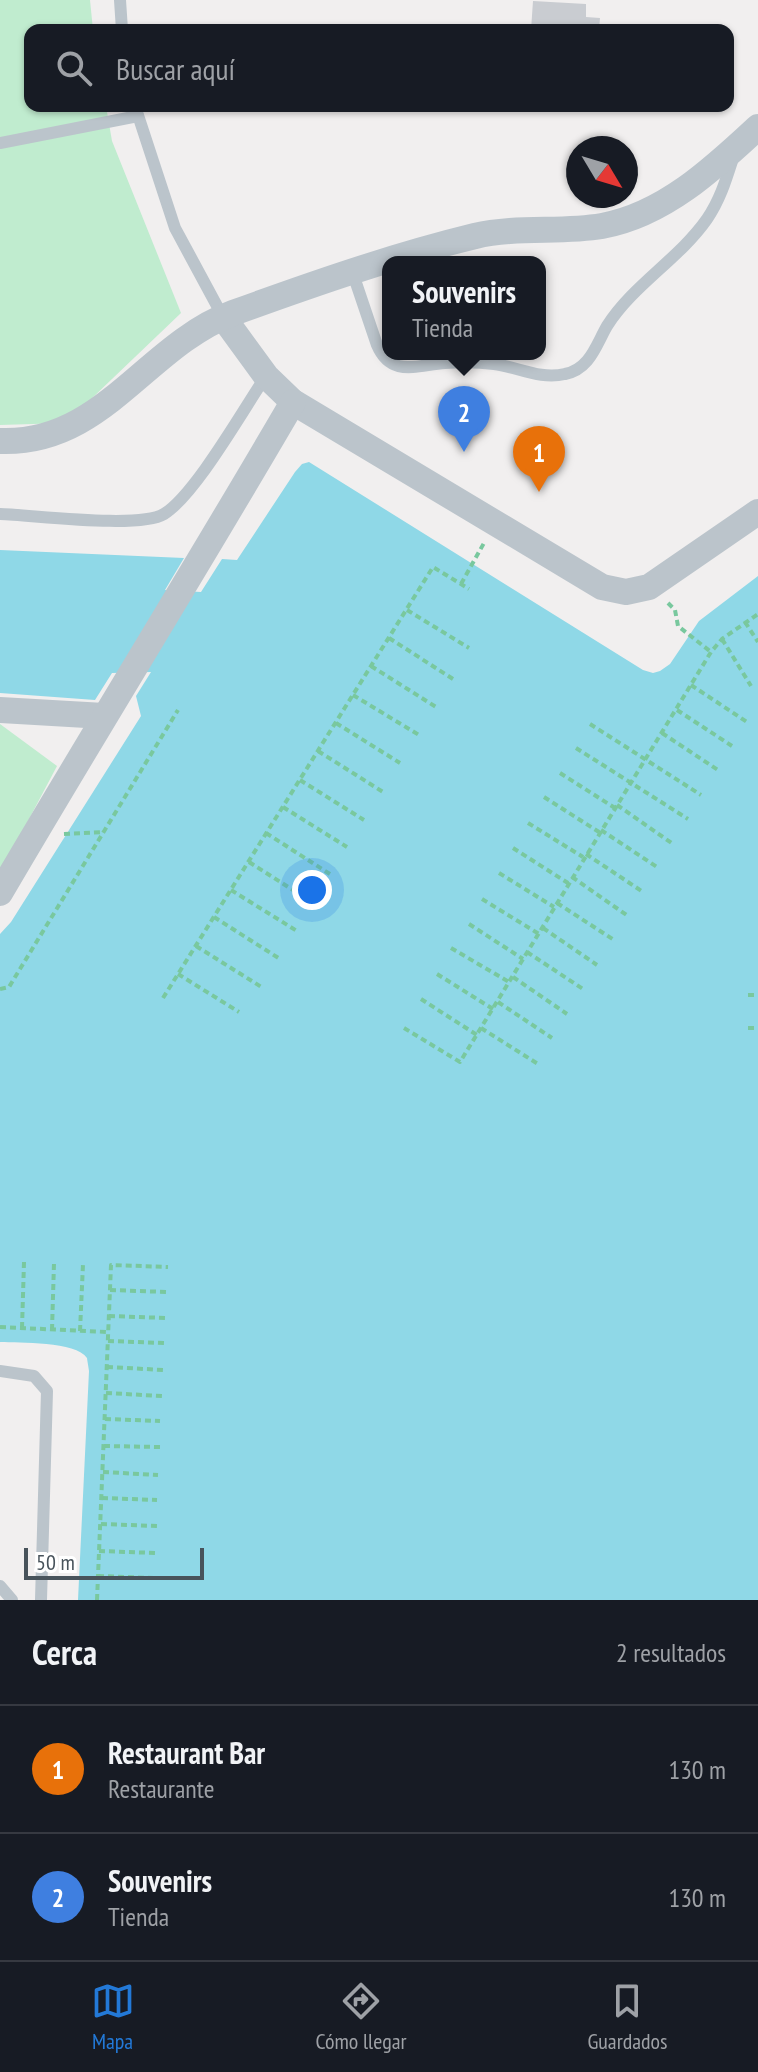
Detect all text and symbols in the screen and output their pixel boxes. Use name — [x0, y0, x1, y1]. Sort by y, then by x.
search box — [24, 24, 734, 112]
icon: search — [52, 46, 96, 90]
text: Buscar aquí — [116, 49, 235, 88]
north arrow — [566, 136, 638, 208]
popup — [382, 256, 546, 360]
text: Souvenirs — [412, 272, 516, 311]
text: Tienda — [412, 311, 473, 344]
pin: 2 — [438, 386, 490, 452]
pin: 1 — [513, 426, 565, 492]
your location — [292, 870, 332, 910]
scale bar — [24, 1544, 204, 1580]
text: 50 m — [36, 1548, 75, 1576]
text: Cerca — [32, 1630, 97, 1674]
text: 2 resultados — [616, 1636, 726, 1669]
text: Restaurant Bar — [108, 1733, 265, 1772]
text: 1 — [52, 1753, 64, 1786]
text: 130 m — [668, 1753, 726, 1786]
text: Restaurante — [108, 1772, 214, 1805]
text: Souvenirs — [108, 1861, 212, 1900]
text: 2 — [52, 1881, 64, 1914]
text: 130 m — [668, 1881, 726, 1914]
text: Tienda — [108, 1900, 169, 1933]
tab: Mapa — [91, 1979, 135, 2055]
tab: Cómo llegar — [316, 1979, 406, 2055]
tab: Guardados — [587, 1979, 667, 2055]

